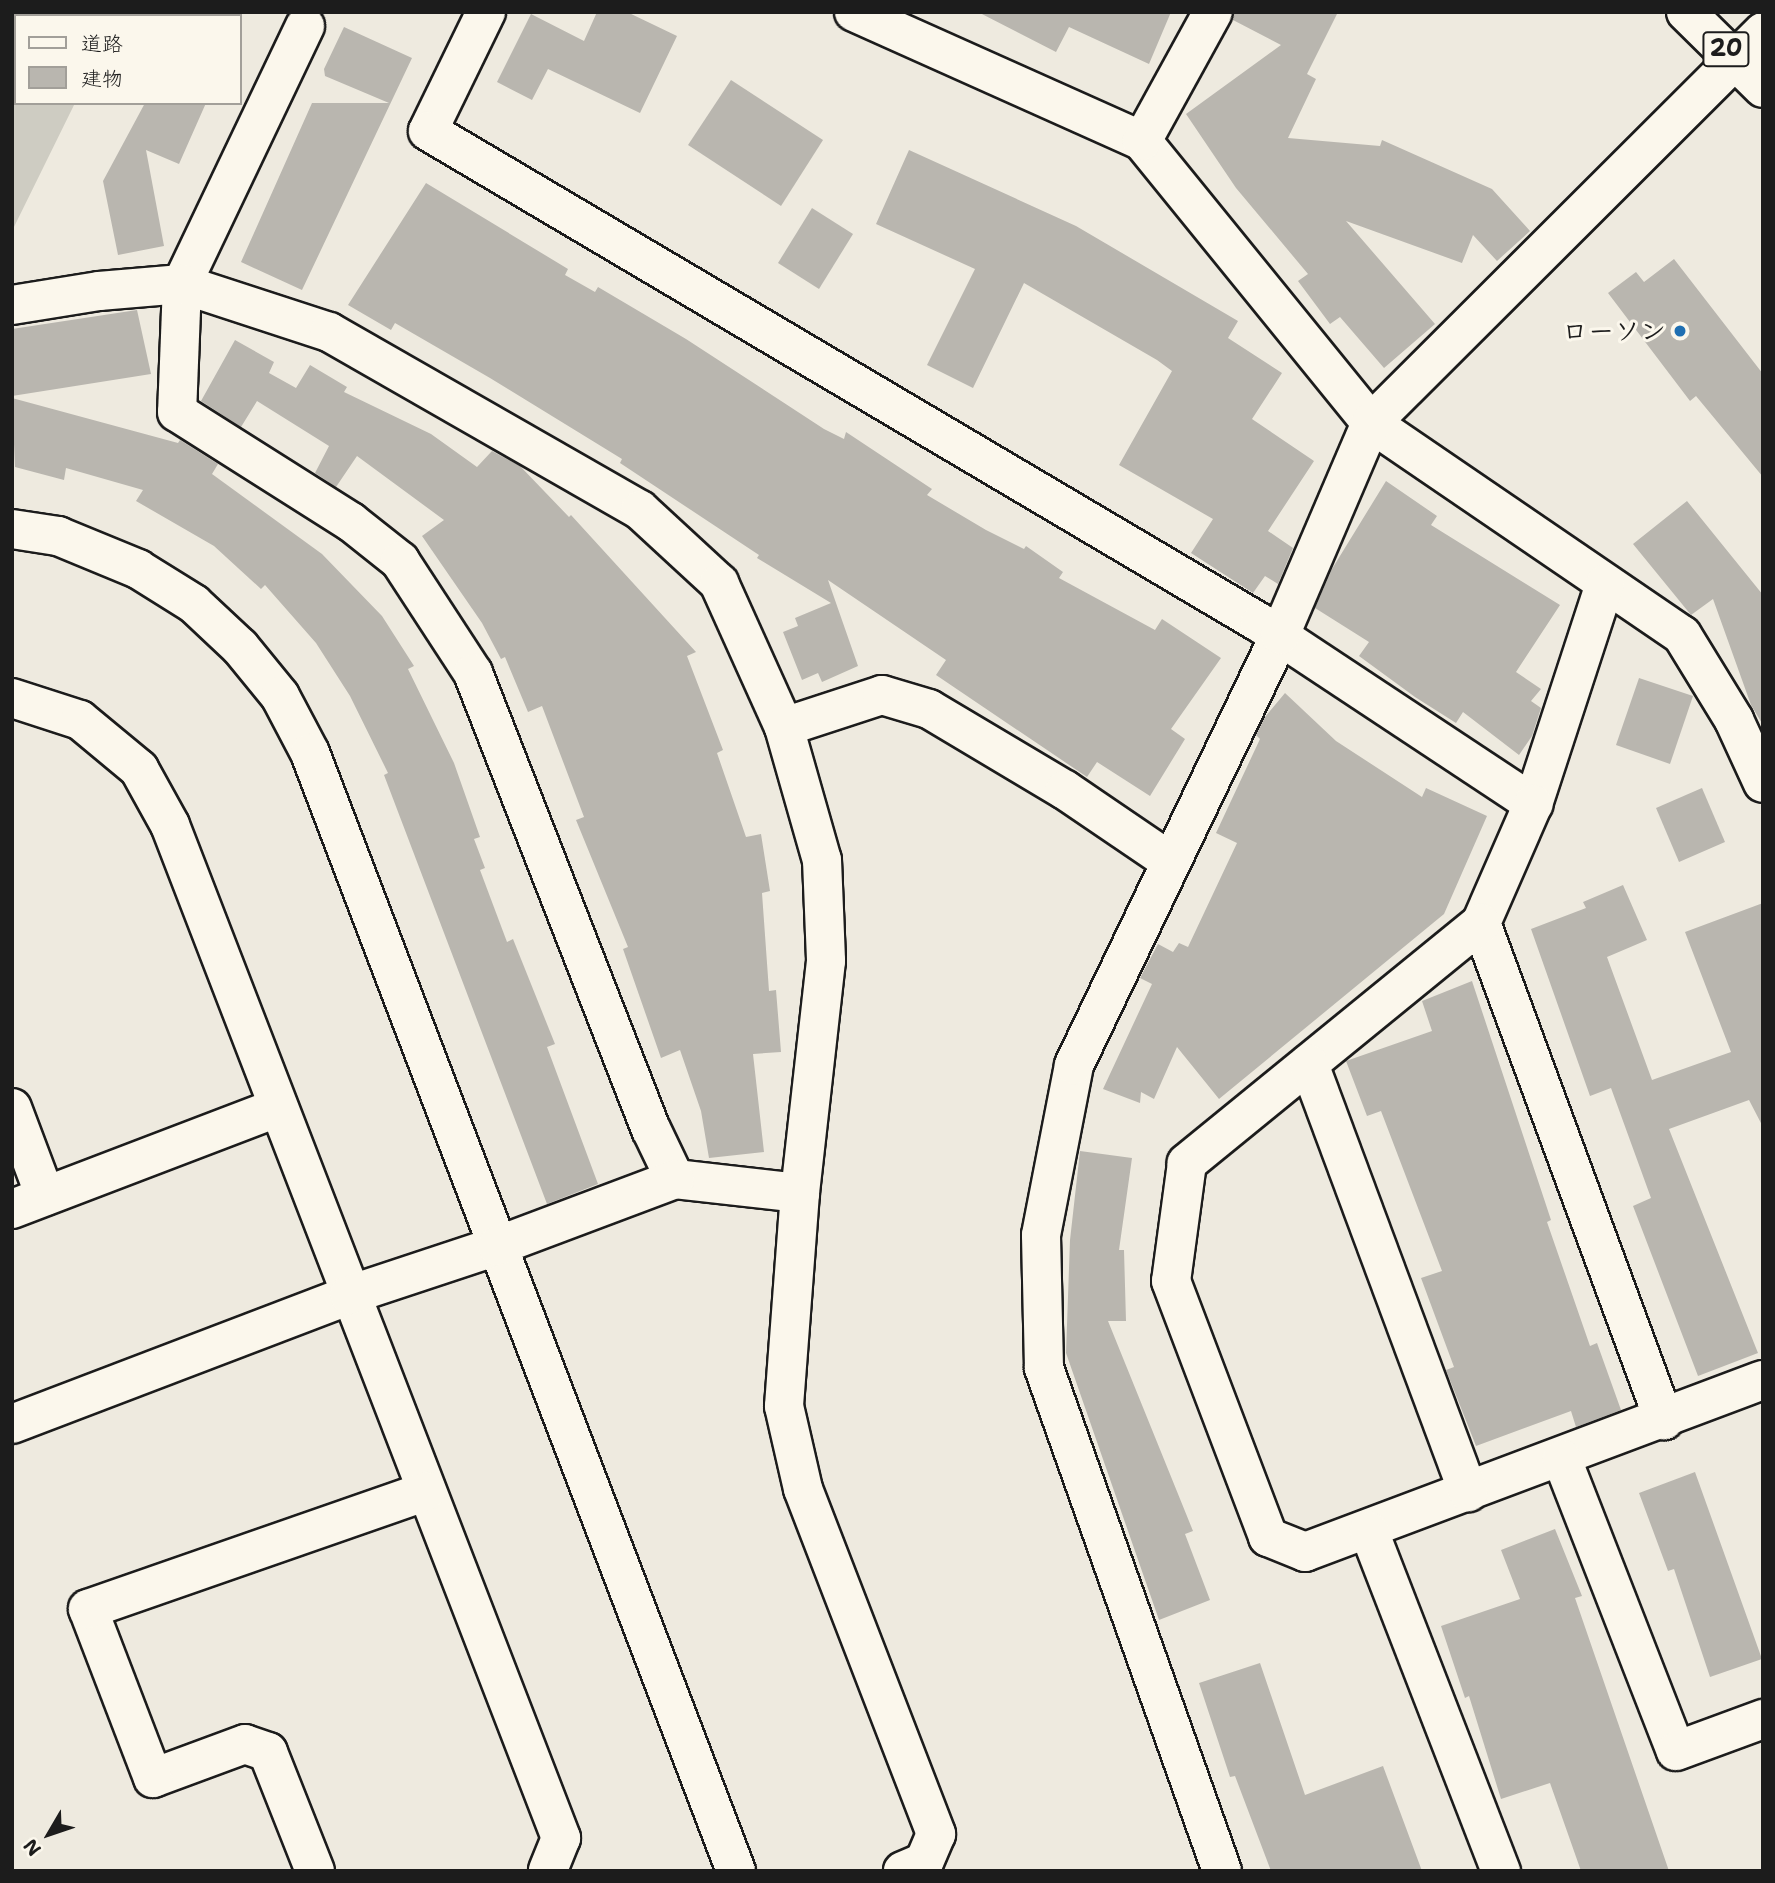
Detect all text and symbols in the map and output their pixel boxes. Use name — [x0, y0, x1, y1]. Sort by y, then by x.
legend — [14, 14, 242, 105]
road number: 20 — [1702, 28, 1750, 70]
text: 道路 — [81, 30, 123, 58]
text: 建物 — [81, 65, 123, 93]
place label: ローソン — [1562, 315, 1666, 347]
marker: ローソン — [1672, 323, 1688, 339]
north arrow — [14, 1799, 84, 1869]
text: N — [18, 1834, 47, 1861]

